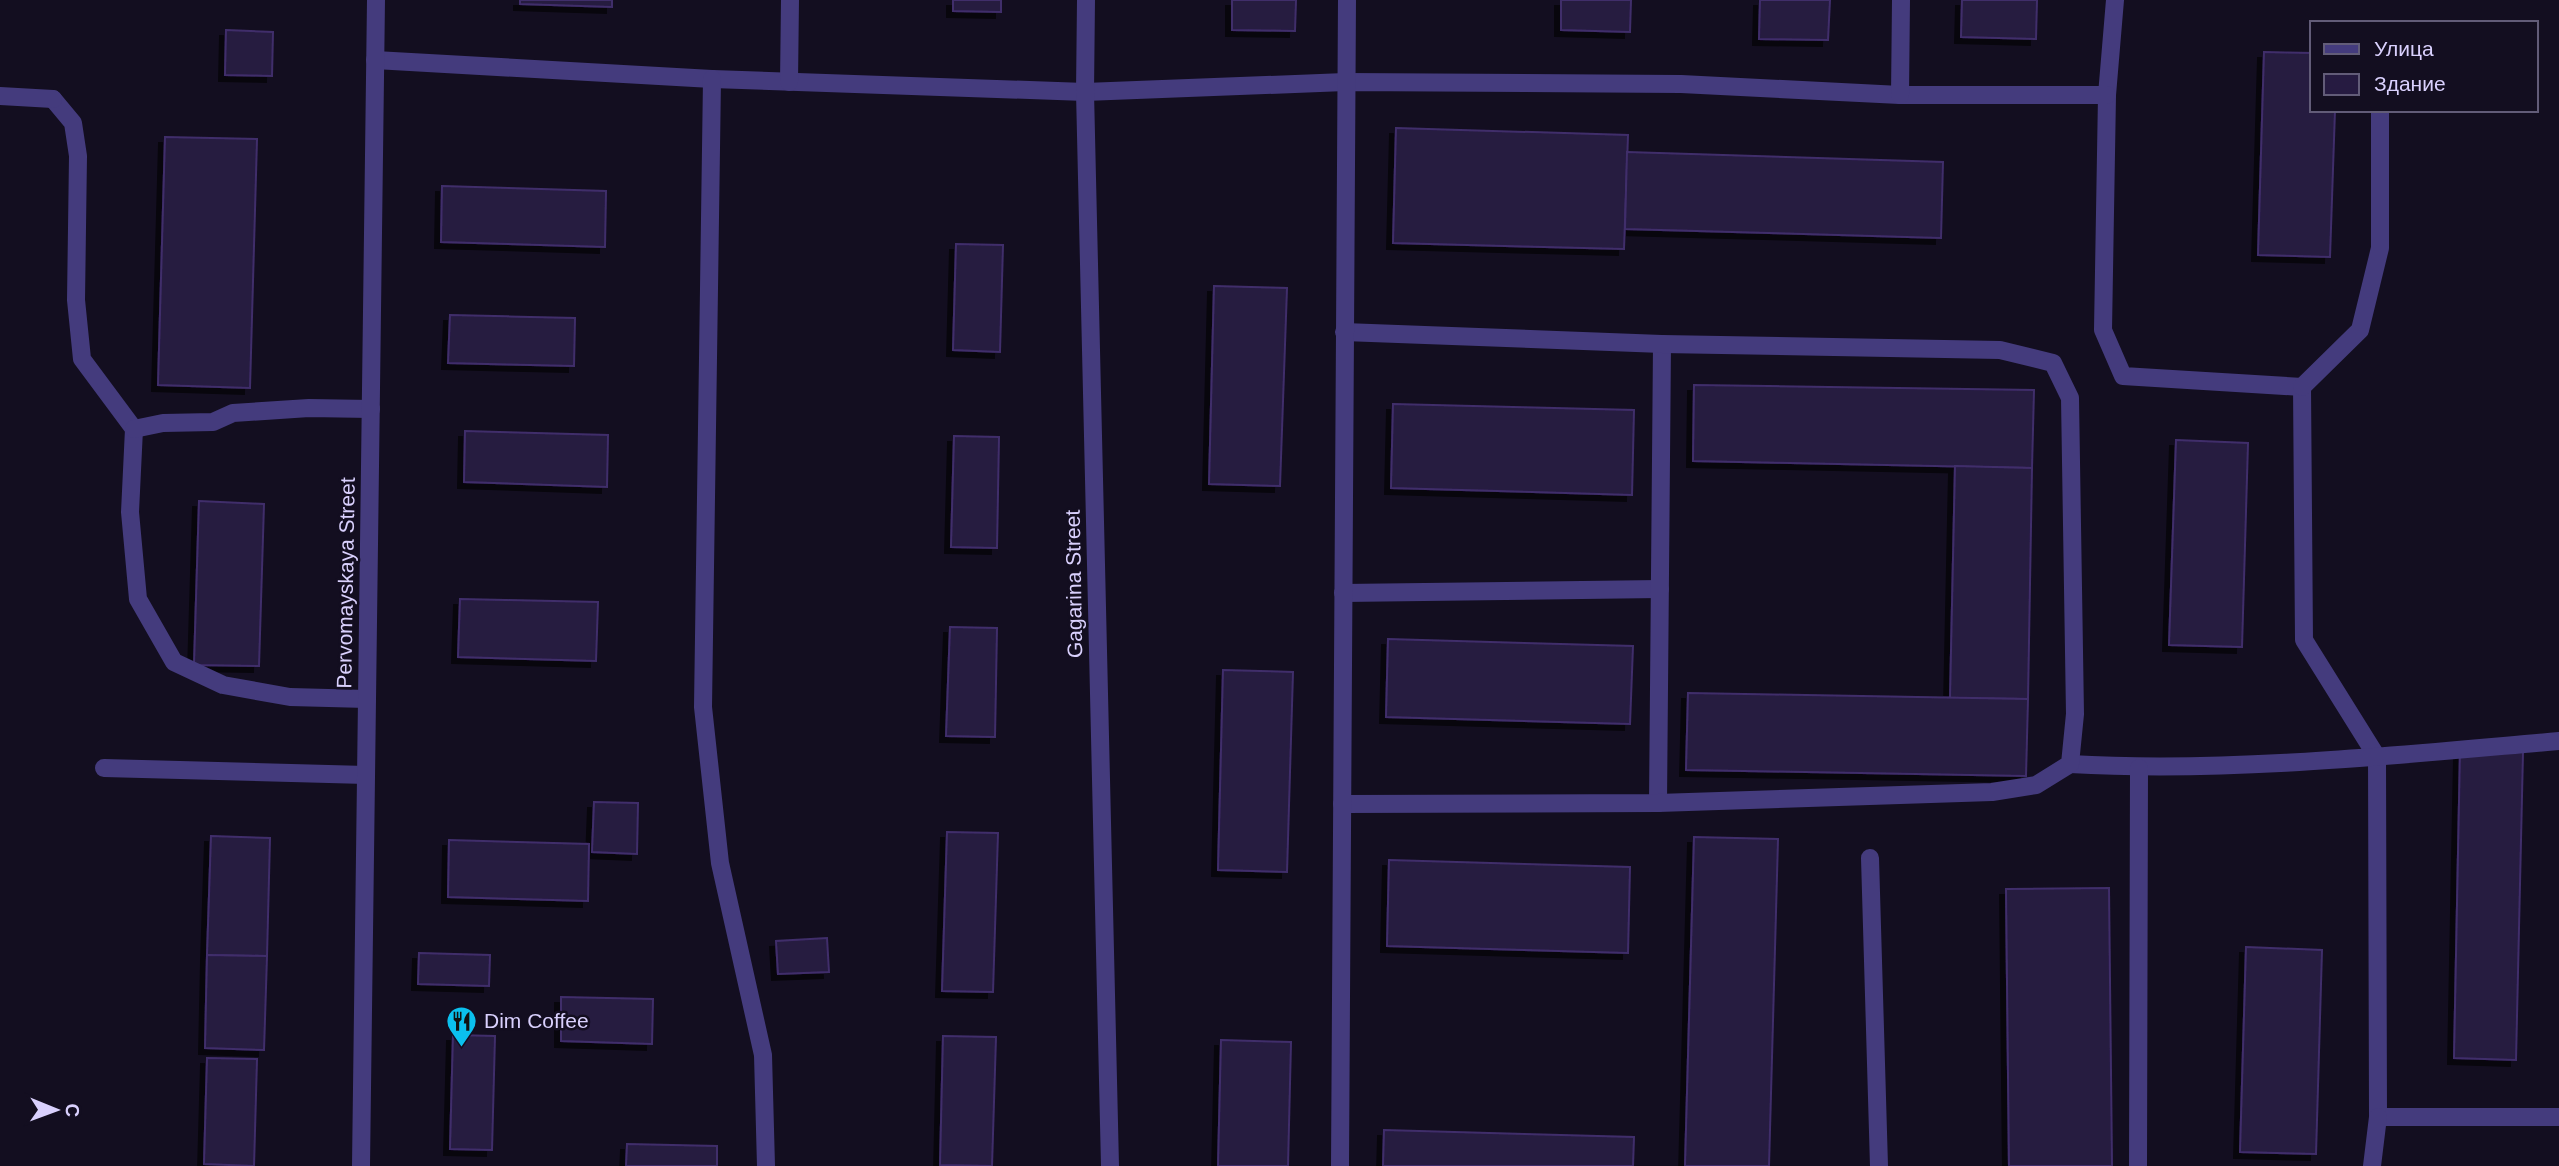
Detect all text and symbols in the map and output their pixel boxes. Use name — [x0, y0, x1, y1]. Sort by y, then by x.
legend — [2310, 21, 2538, 112]
text: Улица — [2374, 37, 2434, 60]
text: Здание — [2374, 72, 2446, 95]
street label: Pervomayskaya Street — [332, 477, 359, 689]
street label: Gagarina Street — [1061, 510, 1086, 658]
restaurant icon: Dim Coffee — [444, 1004, 478, 1048]
place label: Dim Coffee — [484, 1009, 589, 1032]
north arrow — [21, 1075, 91, 1145]
text: С — [62, 1103, 83, 1118]

